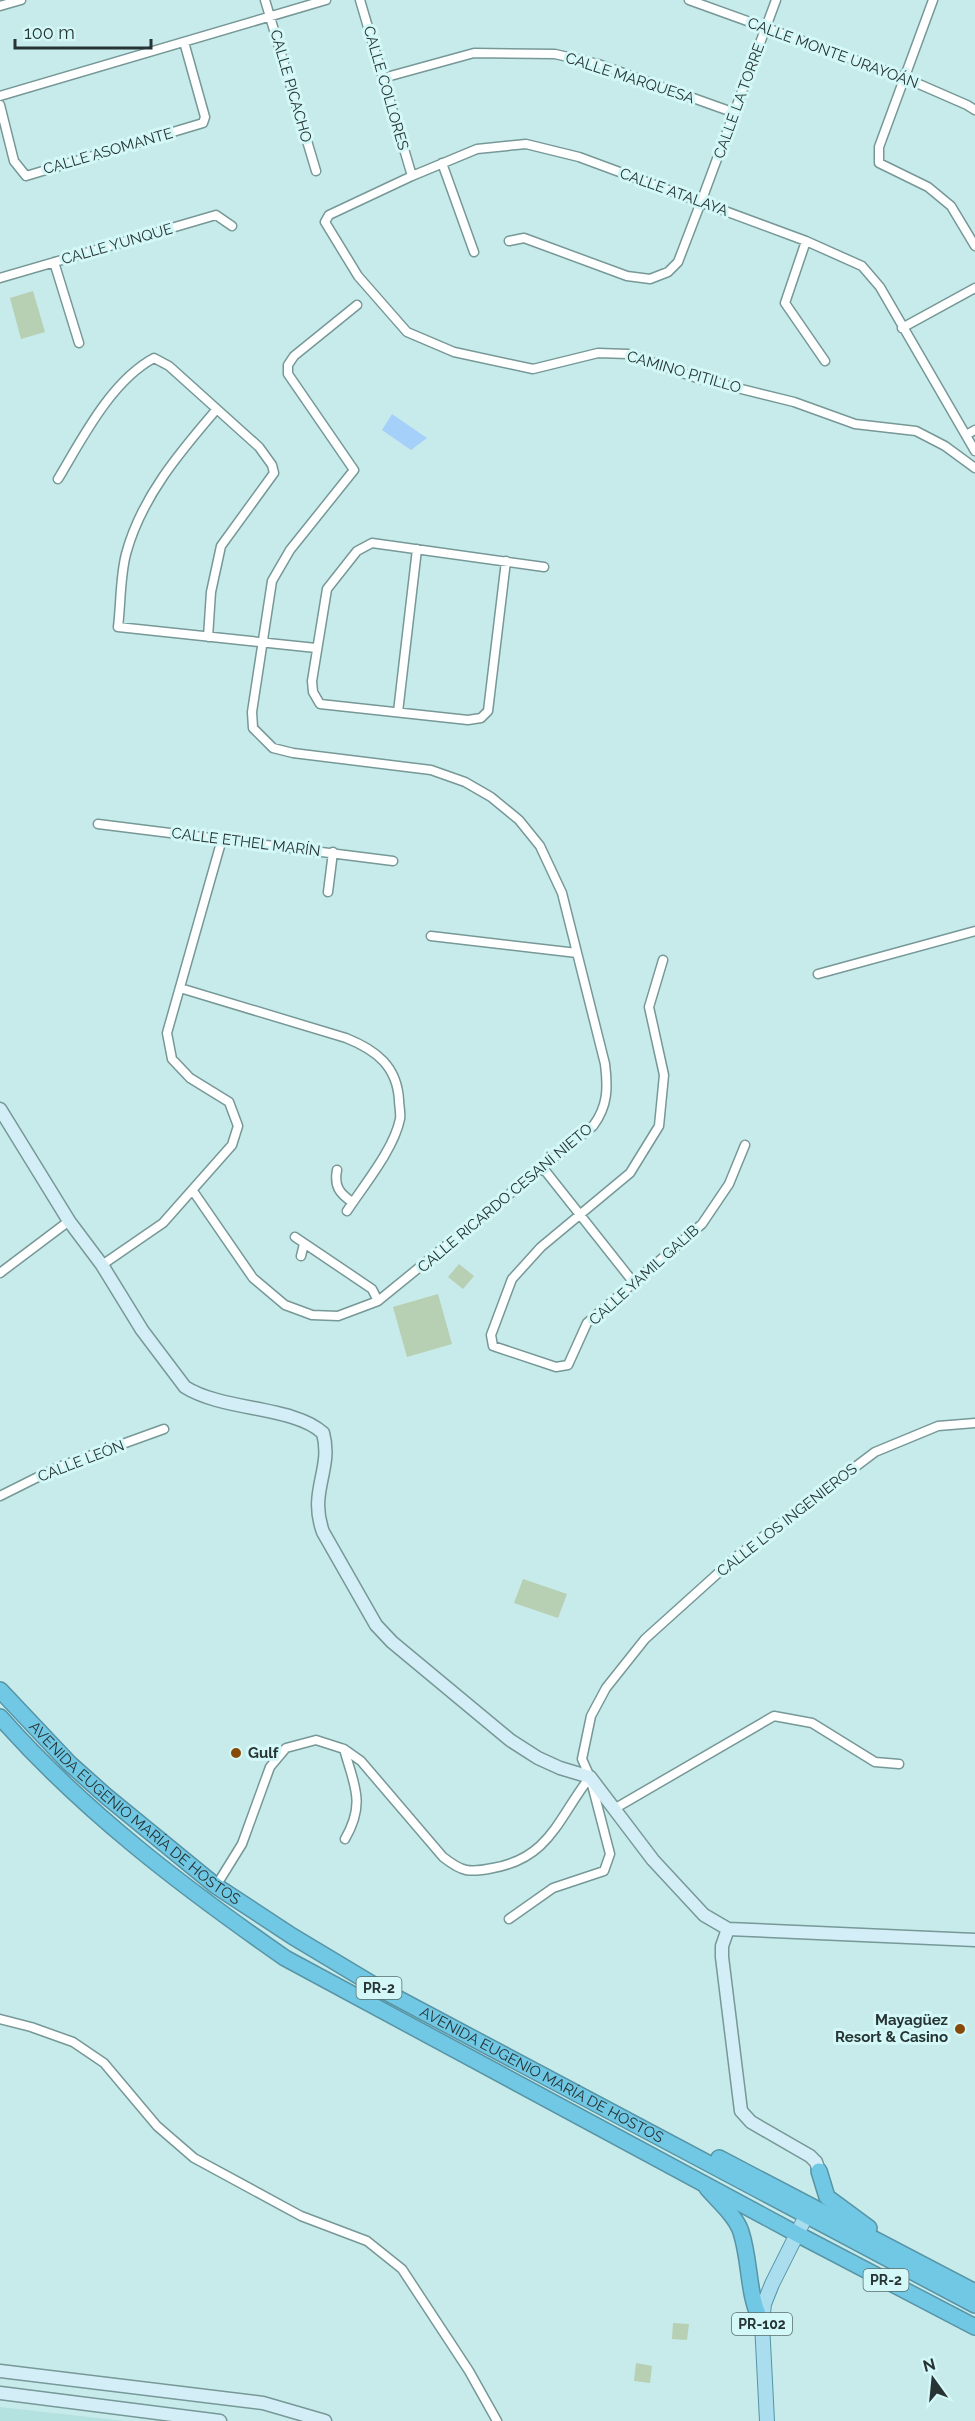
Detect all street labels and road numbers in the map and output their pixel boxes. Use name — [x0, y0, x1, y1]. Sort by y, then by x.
street label: CALLE MONTE URAYOÁN — [745, 14, 921, 92]
street label: CALLE COLLORES — [360, 24, 412, 152]
street label: CALLE PICACHO — [266, 28, 316, 144]
street label: CALLE LA TORRE — [710, 41, 768, 161]
street label: CALLE MARQUESA — [563, 49, 697, 107]
street label: CALLE ASOMANTE — [41, 124, 175, 178]
street label: CALLE ATALAYA — [617, 164, 731, 220]
street label: CALLE YUNQUE — [59, 220, 175, 268]
street label: CAMINO PITILLO — [625, 347, 743, 397]
street label: CALLE ETHEL MARÍN — [171, 824, 321, 860]
street label: CALLE RICARDO CESANÍ NIETO — [414, 1120, 596, 1276]
street label: CALLE YAMIL GALIB — [585, 1221, 703, 1329]
street label: CALLE LEÓN — [35, 1436, 127, 1486]
street label: CALLE LOS INGENIEROS — [713, 1460, 861, 1580]
street label: AVENIDA EUGENIO MARÍA DE HOSTOS — [25, 1718, 244, 1909]
road number: PR-2 — [356, 1977, 401, 1999]
street label: AVENIDA EUGENIO MARÍA DE HOSTOS — [417, 2003, 667, 2147]
road number: PR-2 — [864, 2269, 908, 2291]
road number: PR-102 — [732, 2313, 792, 2335]

